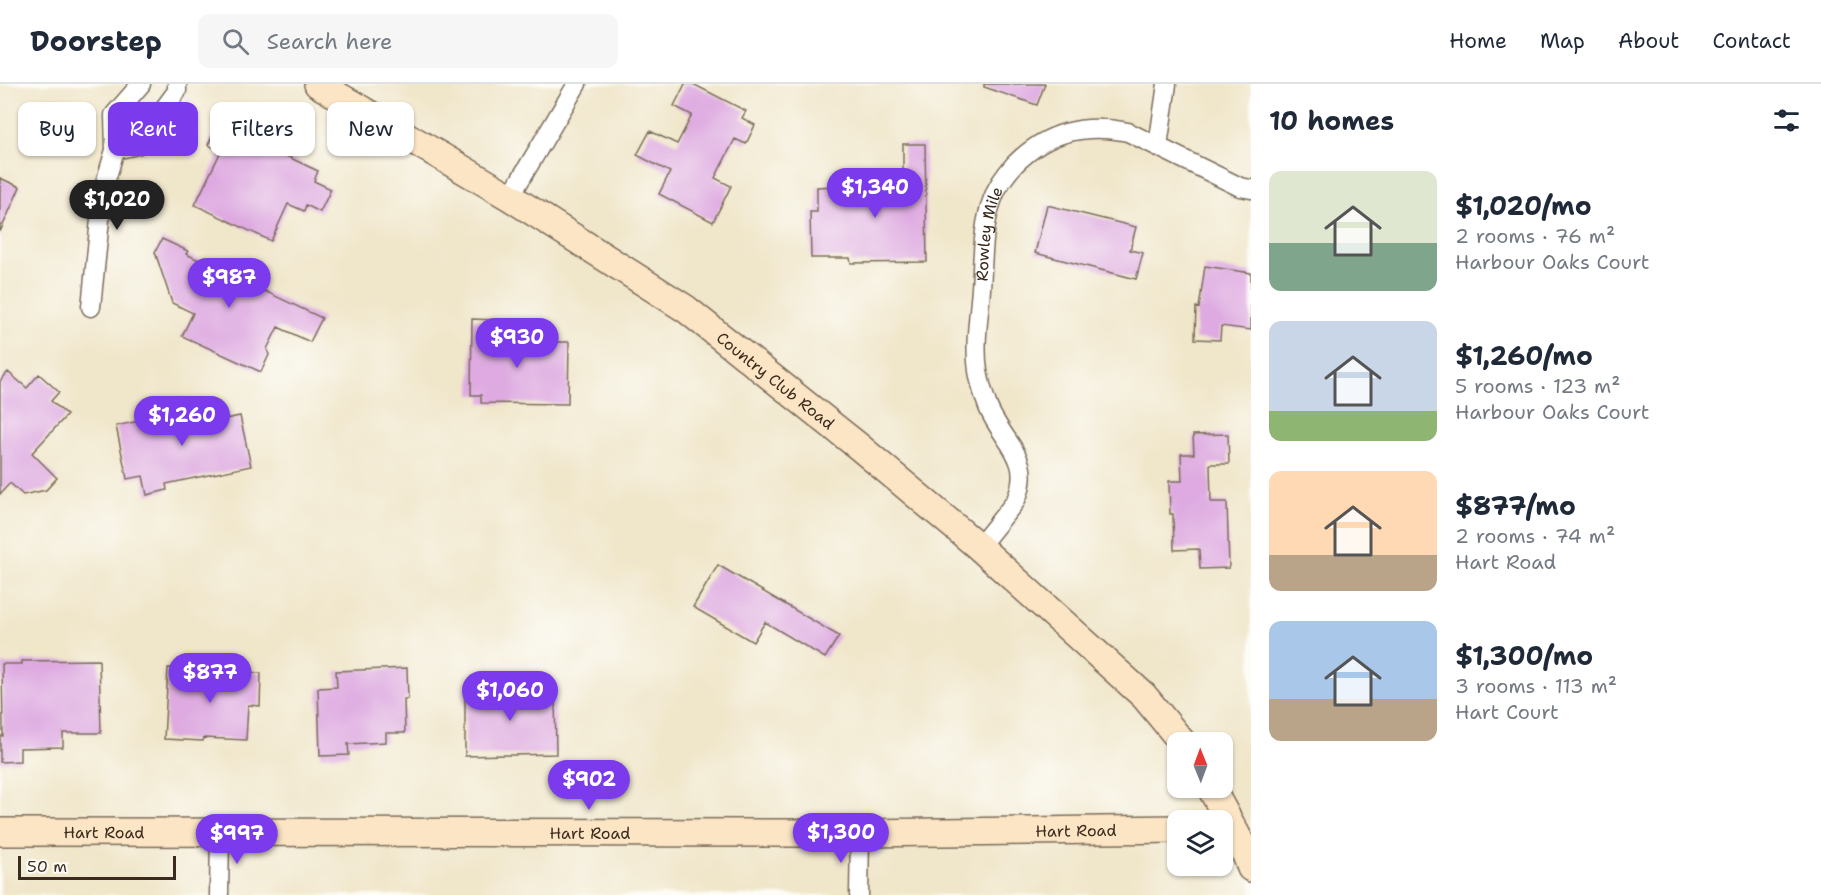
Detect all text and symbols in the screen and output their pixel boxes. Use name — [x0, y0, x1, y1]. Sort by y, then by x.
search box — [198, 14, 618, 68]
text: Doorstep — [30, 22, 162, 60]
icon: search — [219, 25, 252, 58]
text: Search here — [267, 27, 393, 56]
text: Home — [1449, 27, 1507, 55]
text: Map — [1540, 27, 1585, 55]
text: About — [1618, 27, 1679, 55]
text: Contact — [1712, 27, 1791, 55]
chip: Buy — [18, 102, 96, 156]
chip: Rent — [108, 102, 198, 156]
chip: Filters — [210, 102, 315, 156]
chip: New — [327, 102, 414, 156]
text: 10 homes — [1269, 103, 1394, 138]
icon: filters — [1770, 104, 1803, 137]
pin: $1,340 — [826, 168, 924, 219]
text: $1,340 — [841, 174, 909, 200]
pin: $1,020 — [68, 180, 166, 231]
street label: Rowley Mile — [971, 183, 1007, 282]
text: $1,020 — [83, 186, 151, 212]
text: $1,020/mo — [1455, 188, 1592, 223]
icon: home — [1317, 195, 1389, 267]
text: 2 rooms · 76 m² — [1455, 223, 1615, 249]
text: Harbour Oaks Court — [1455, 249, 1650, 275]
pin: $987 — [193, 258, 265, 309]
text: $987 — [202, 264, 256, 290]
pin: $930 — [481, 318, 553, 369]
text: $930 — [490, 324, 544, 350]
street label: Country Club Road — [712, 327, 839, 434]
text: $1,260/mo — [1455, 338, 1593, 373]
icon: home — [1317, 345, 1389, 417]
text: 5 rooms · 123 m² — [1455, 373, 1621, 399]
pin: $1,260 — [133, 396, 231, 447]
text: Harbour Oaks Court — [1455, 399, 1650, 425]
text: $1,260 — [148, 402, 216, 428]
text: $877/mo — [1455, 488, 1576, 523]
icon: home — [1317, 495, 1389, 567]
text: 2 rooms · 74 m² — [1455, 523, 1615, 549]
text: Hart Road — [1455, 549, 1556, 575]
text: $1,300/mo — [1455, 638, 1593, 673]
icon: home — [1317, 645, 1389, 717]
pin: $877 — [174, 653, 246, 704]
text: $877 — [183, 659, 237, 685]
pin: $1,060 — [461, 671, 559, 722]
text: 3 rooms · 113 m² — [1455, 673, 1617, 699]
text: $1,060 — [476, 677, 544, 703]
text: Hart Court — [1455, 699, 1559, 725]
north arrow — [1167, 732, 1233, 798]
map controls — [1167, 732, 1233, 876]
pin: $902 — [553, 760, 625, 811]
text: $902 — [562, 766, 616, 792]
button: layers — [1167, 810, 1233, 876]
pin: $1,300 — [792, 813, 890, 864]
pin: $997 — [201, 814, 273, 865]
text: $1,300 — [807, 819, 875, 845]
street label: Hart Road — [1035, 819, 1117, 841]
text: $997 — [210, 820, 264, 846]
street label: Hart Road — [63, 822, 145, 843]
street label: Hart Road — [549, 822, 631, 843]
scale bar — [18, 853, 176, 880]
text: 50 m — [27, 856, 67, 877]

